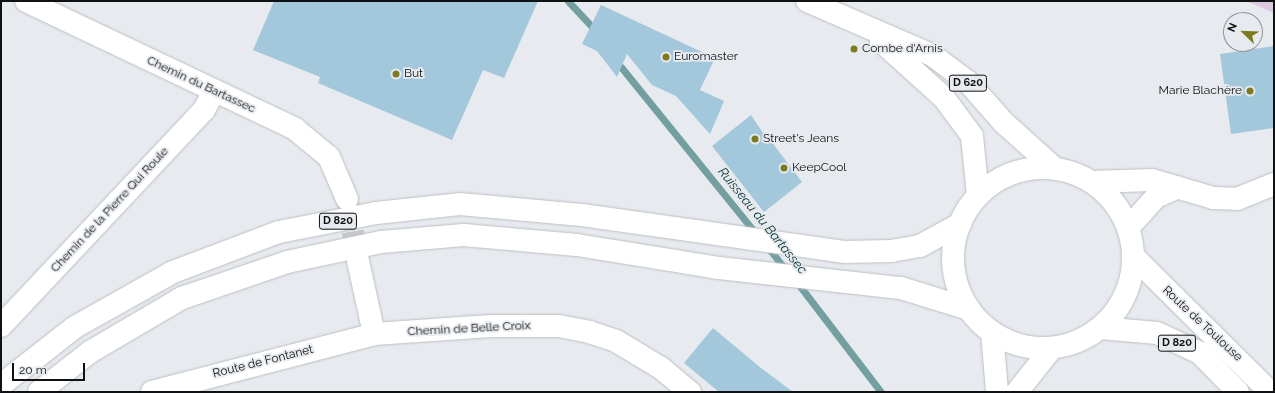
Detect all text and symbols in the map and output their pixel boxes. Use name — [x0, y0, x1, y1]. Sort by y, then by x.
north arrow — [1223, 12, 1263, 52]
text: N — [1225, 21, 1240, 34]
place label: Combe d'Arnis — [862, 42, 943, 56]
marker: Combe d'Arnis — [849, 44, 859, 54]
place label: Euromaster — [674, 50, 738, 64]
marker: Euromaster — [661, 52, 671, 62]
street label: Chemin du Bartassec — [144, 54, 258, 116]
place label: But — [404, 67, 423, 81]
marker: But — [391, 69, 401, 79]
road number: D 620 — [948, 74, 988, 92]
place label: Marie Blachère — [1159, 84, 1242, 98]
marker: Marie Blachère — [1245, 86, 1255, 96]
place label: Street's Jeans — [763, 132, 839, 146]
marker: Street's Jeans — [750, 134, 760, 144]
street label: Chemin de la Pierre Qui Roule — [48, 144, 172, 276]
place label: KeepCool — [792, 161, 847, 175]
marker: KeepCool — [779, 163, 789, 173]
water label: Ruisseau du Bartassec — [714, 165, 810, 277]
road number: D 820 — [318, 212, 358, 230]
street label: Route de Toulouse — [1159, 283, 1245, 365]
street label: Chemin de Belle Croix — [407, 319, 531, 339]
road number: D 820 — [1157, 334, 1197, 352]
street label: Route de Fontanet — [211, 343, 315, 381]
scale bar — [14, 355, 87, 381]
text: 20 m — [19, 363, 47, 377]

